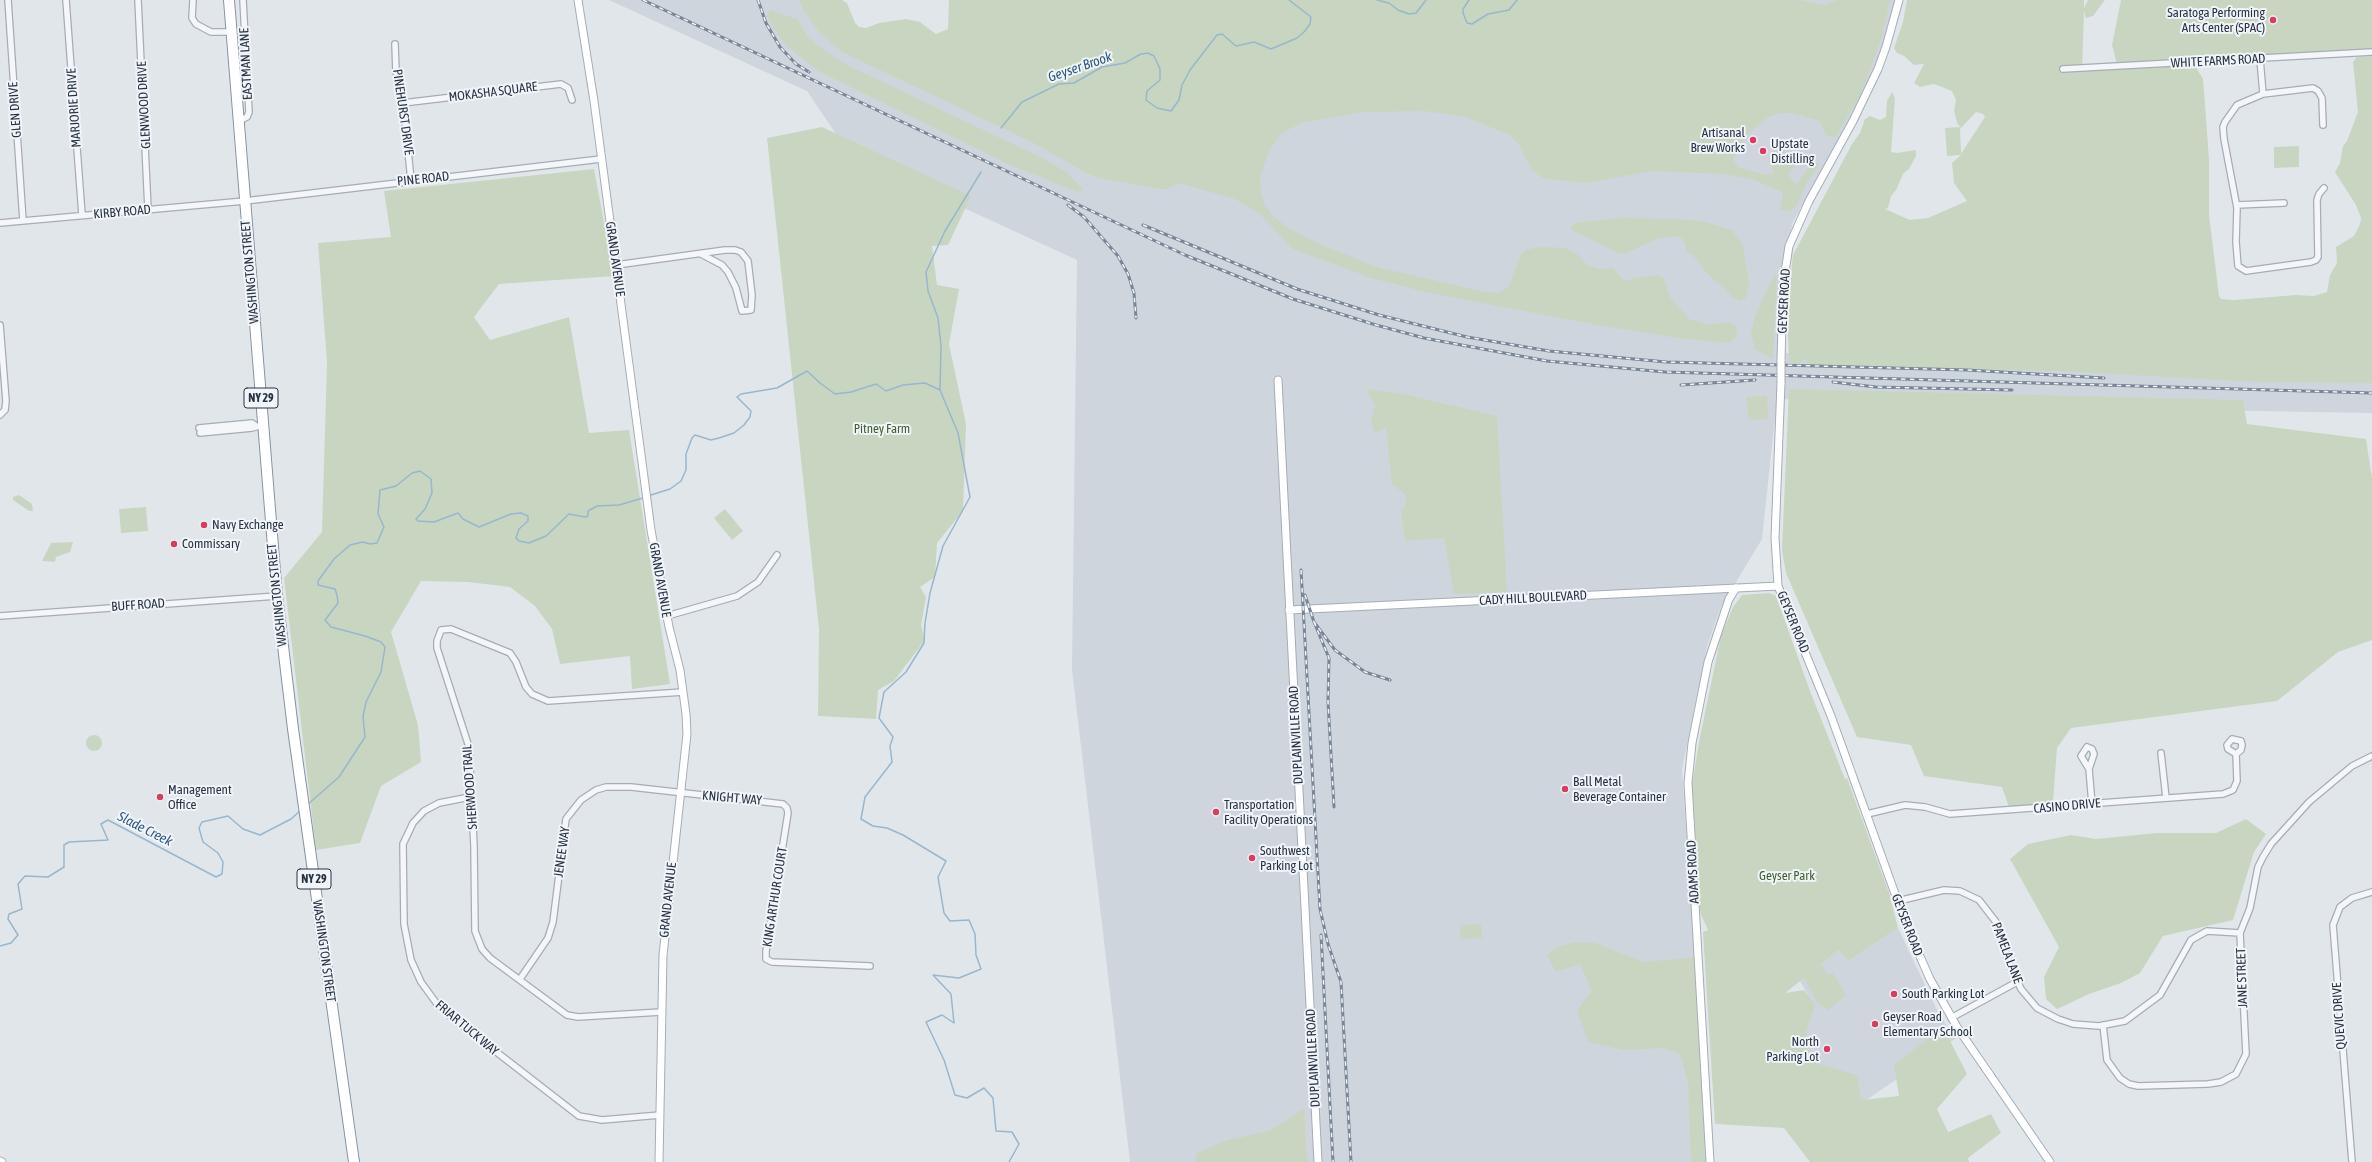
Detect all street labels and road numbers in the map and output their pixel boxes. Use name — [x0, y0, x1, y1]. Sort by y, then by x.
street label: EASTMAN LANE — [236, 28, 256, 100]
street label: WHITE FARMS ROAD — [2170, 51, 2266, 71]
street label: GLENWOOD DRIVE — [134, 61, 154, 149]
street label: MARJORIE DRIVE — [63, 68, 85, 148]
street label: PINEHURST DRIVE — [389, 68, 417, 156]
street label: MOKASHA SQUARE — [448, 79, 538, 105]
street label: GLEN DRIVE — [5, 82, 25, 138]
street label: PINE ROAD — [396, 169, 450, 189]
street label: KIRBY ROAD — [93, 202, 151, 222]
street label: WASHINGTON STREET — [238, 220, 262, 324]
street label: GRAND AVENUE — [602, 221, 628, 297]
street label: GEYSER ROAD — [1775, 268, 1793, 334]
road number: NY 29 — [244, 388, 278, 408]
street label: GRAND AVENUE — [646, 542, 674, 618]
street label: WASHINGTON STREET — [264, 543, 290, 647]
street label: CADY HILL BOULEVARD — [1479, 587, 1587, 609]
street label: GEYSER ROAD — [1774, 589, 1812, 655]
street label: BUFF ROAD — [111, 595, 165, 615]
street label: DUPLAINVILLE ROAD — [1286, 685, 1306, 785]
street label: SHERWOOD TRAIL — [459, 744, 481, 830]
street label: KNIGHT WAY — [701, 788, 763, 808]
street label: CASINO DRIVE — [2033, 795, 2101, 817]
street label: JENEE WAY — [551, 826, 573, 878]
street label: ADAMS ROAD — [1684, 840, 1702, 904]
street label: KING ARTHUR COURT — [759, 846, 791, 948]
street label: GRAND AVENUE — [656, 862, 680, 938]
road number: NY 29 — [297, 869, 331, 889]
street label: GEYSER ROAD — [1888, 892, 1926, 958]
street label: WASHINGTON STREET — [309, 899, 339, 1003]
street label: PAMELA LANE — [1988, 920, 2026, 986]
street label: JANE STREET — [2233, 948, 2251, 1008]
street label: QUEVIC DRIVE — [2329, 982, 2349, 1050]
street label: FRIAR TUCK WAY — [432, 997, 502, 1059]
street label: DUPLAINVILLE ROAD — [1303, 1008, 1323, 1108]

